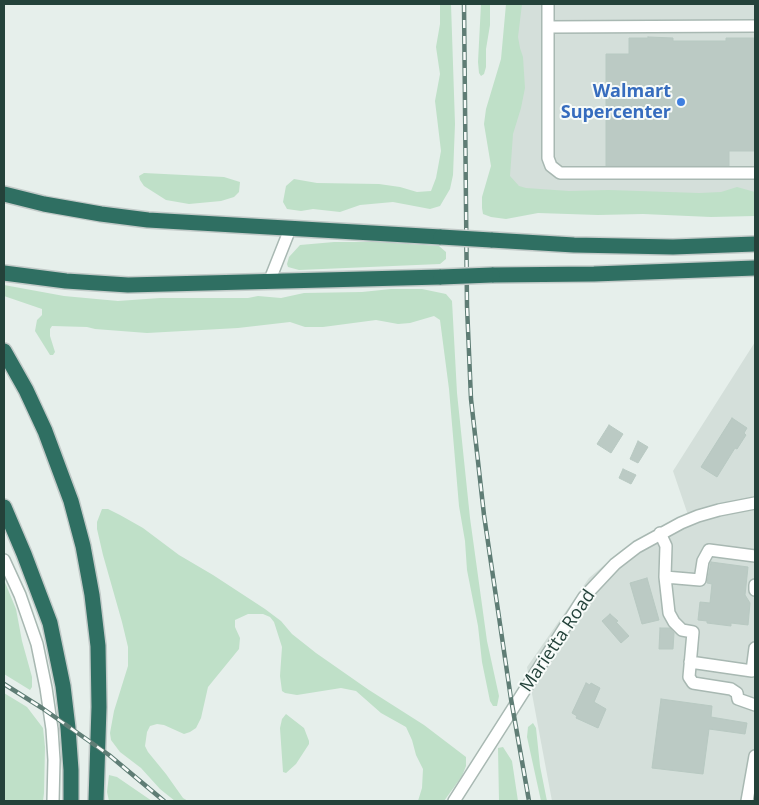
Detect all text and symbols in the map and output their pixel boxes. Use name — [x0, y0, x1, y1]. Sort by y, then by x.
place label: Walmart Supercenter — [561, 81, 671, 124]
marker: Walmart Supercenter — [675, 96, 687, 108]
street label: Marietta Road — [516, 586, 600, 696]

